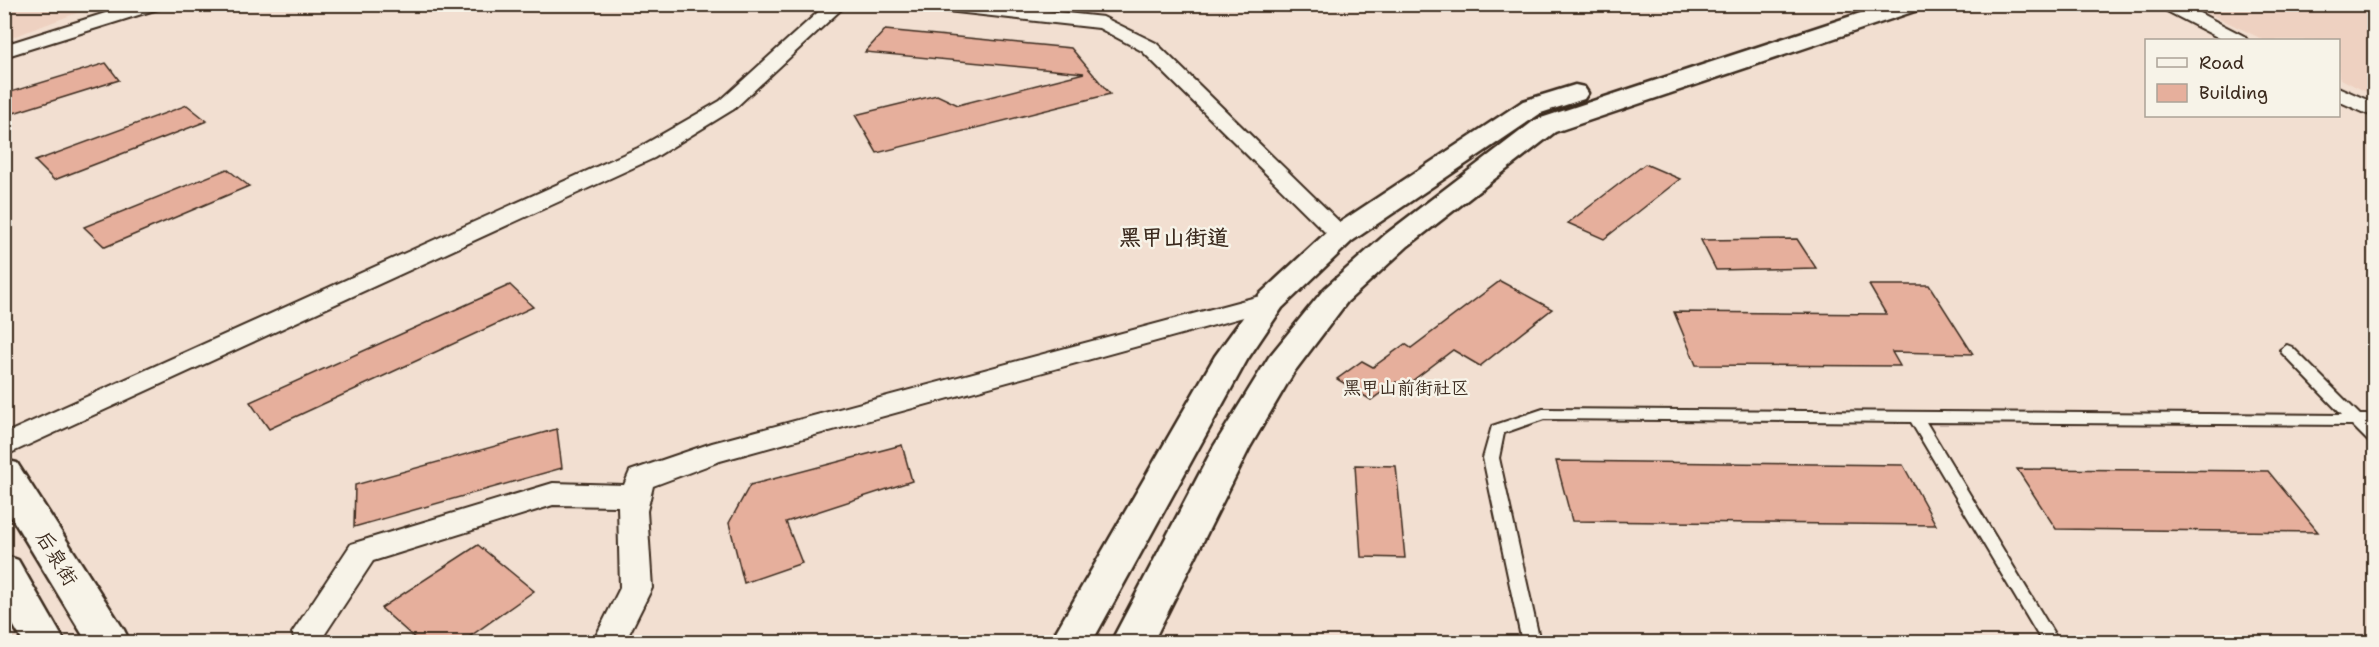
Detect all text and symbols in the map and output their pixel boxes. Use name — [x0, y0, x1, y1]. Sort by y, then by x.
legend — [2145, 39, 2340, 117]
text: Road — [2199, 51, 2244, 75]
text: Building — [2199, 81, 2268, 105]
district label: 黑甲山街道 — [1119, 223, 1229, 252]
district label: 黑甲山前街社区 — [1343, 376, 1469, 400]
street label: 后泉街 — [30, 526, 84, 590]

